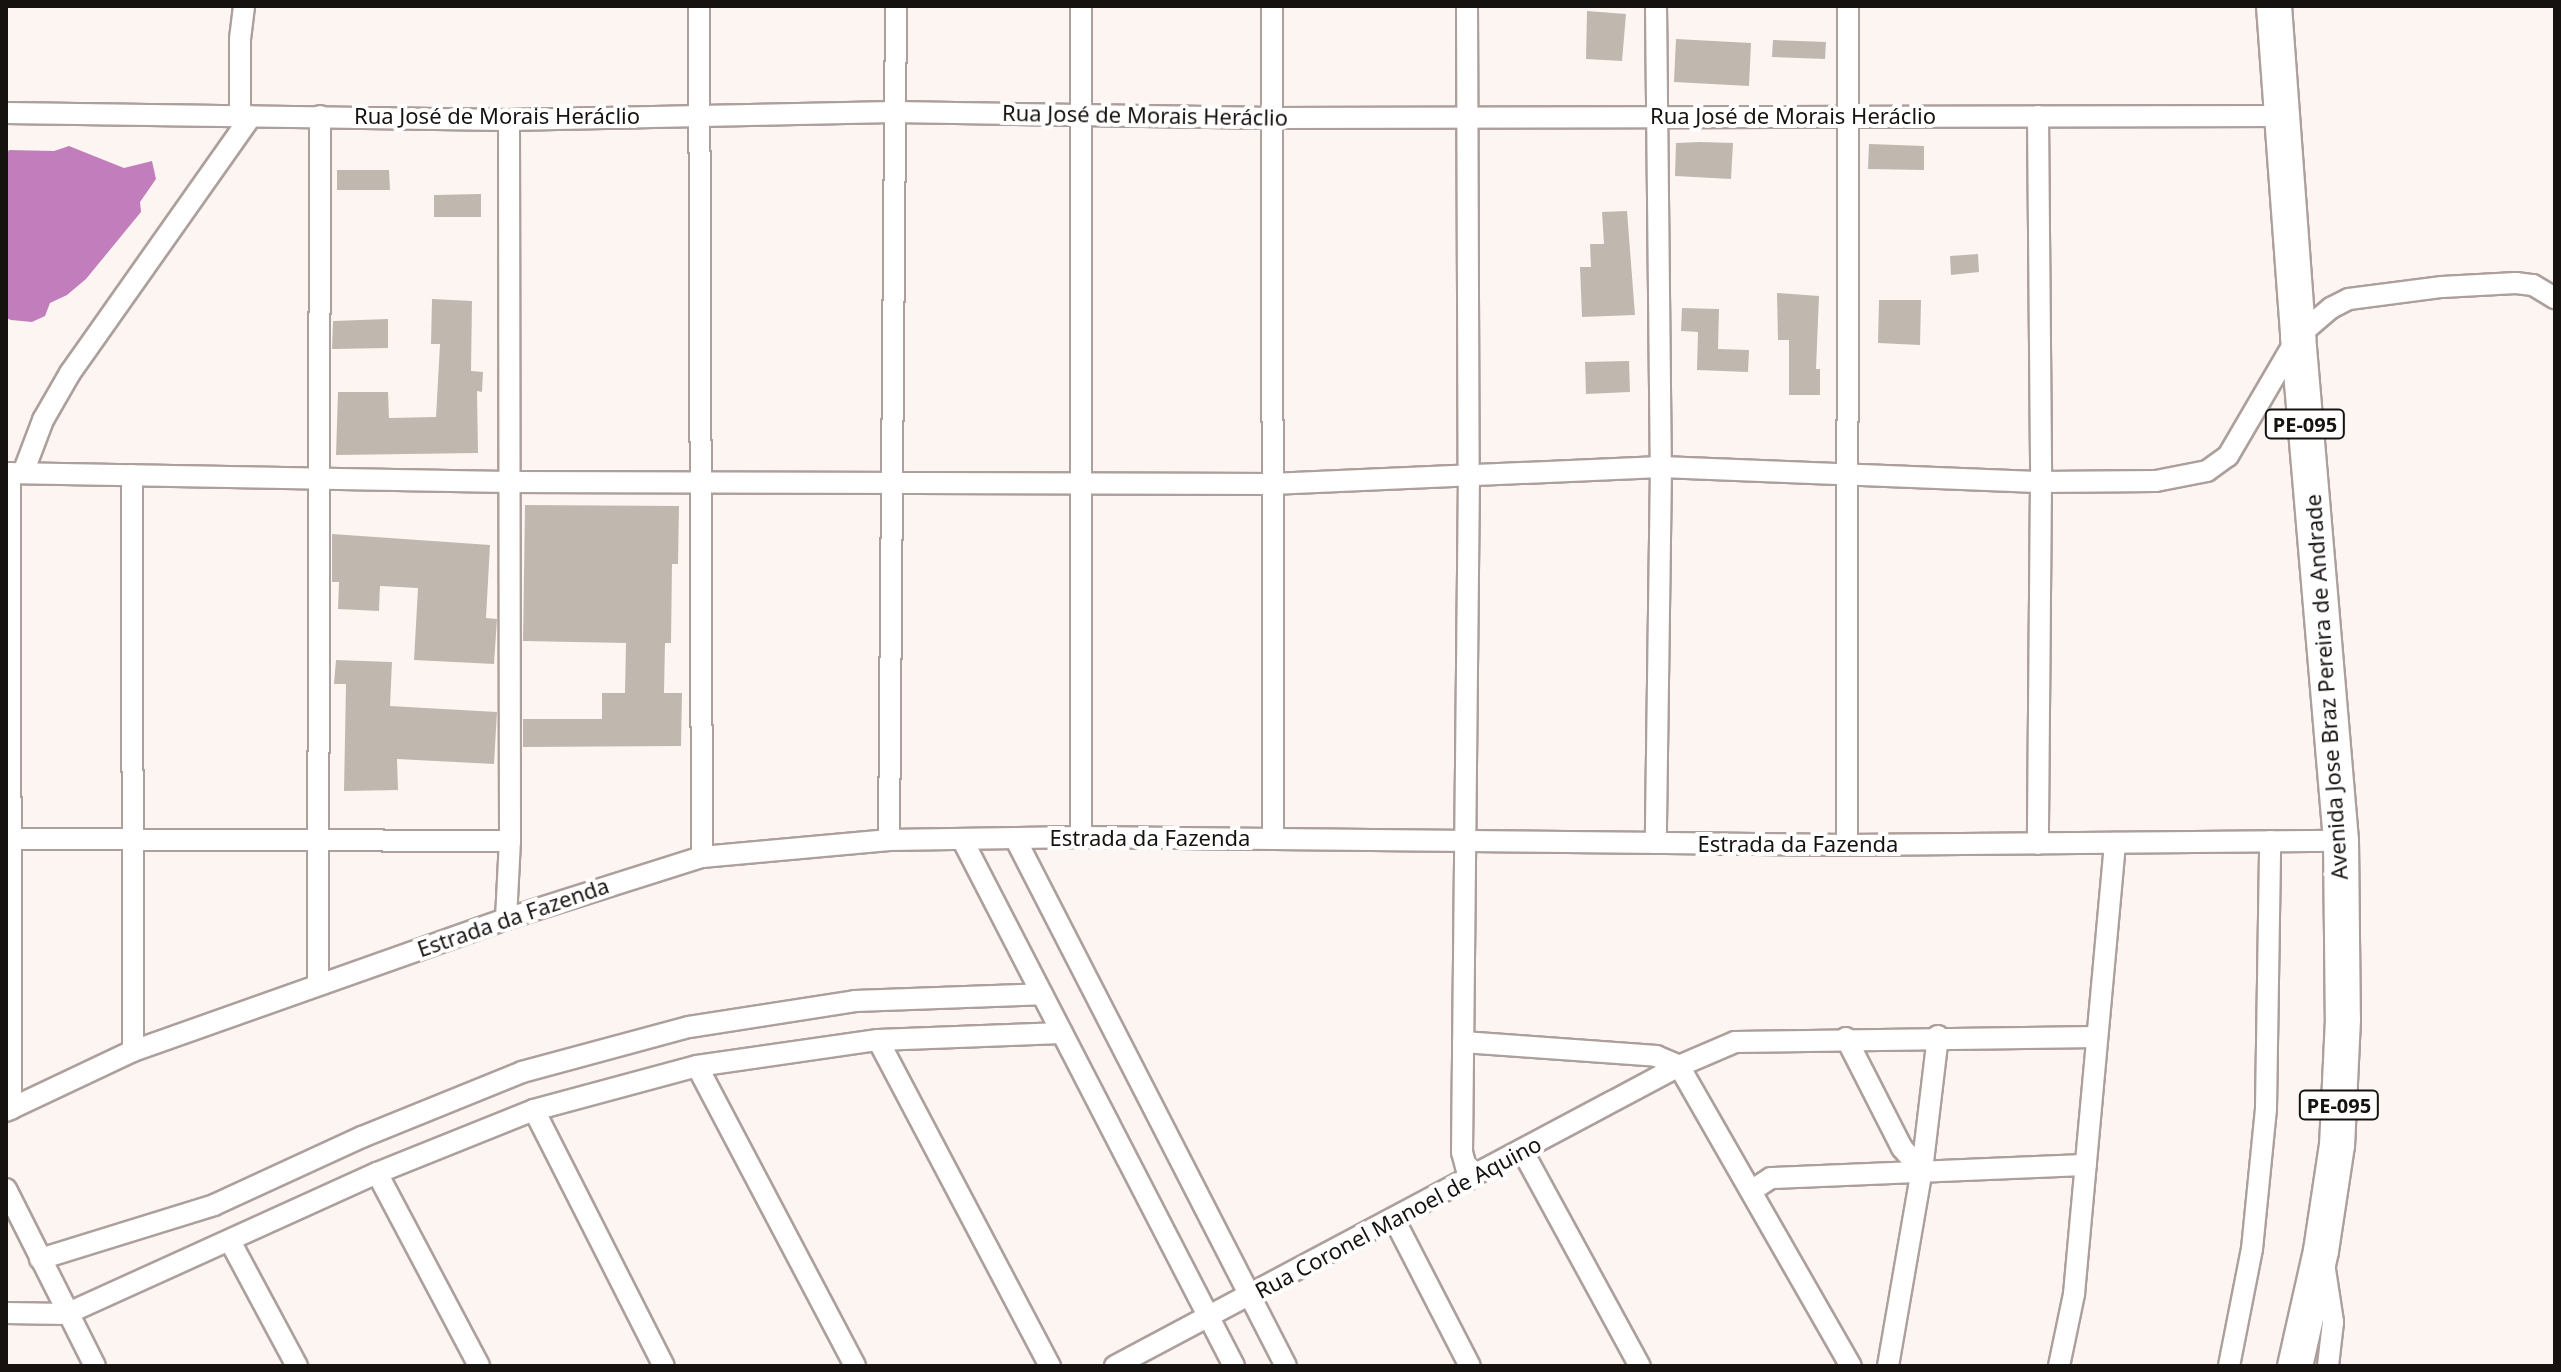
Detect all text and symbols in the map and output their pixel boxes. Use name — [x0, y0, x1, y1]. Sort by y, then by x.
street label: Rua José de Morais Heráclio — [1002, 99, 1288, 131]
street label: Rua José de Morais Heráclio — [354, 103, 640, 129]
street label: Rua José de Morais Heráclio — [1650, 103, 1936, 129]
road number: PE-095 — [2263, 408, 2347, 440]
street label: Avenida Jose Braz Pereira de Andrade — [2299, 493, 2353, 881]
street label: Estrada da Fazenda — [1050, 825, 1250, 851]
street label: Estrada da Fazenda — [1698, 831, 1898, 857]
street label: Estrada da Fazenda — [414, 872, 612, 962]
road number: PE-095 — [2297, 1089, 2381, 1121]
street label: Rua Coronel Manoel de Aquino — [1250, 1130, 1546, 1304]

